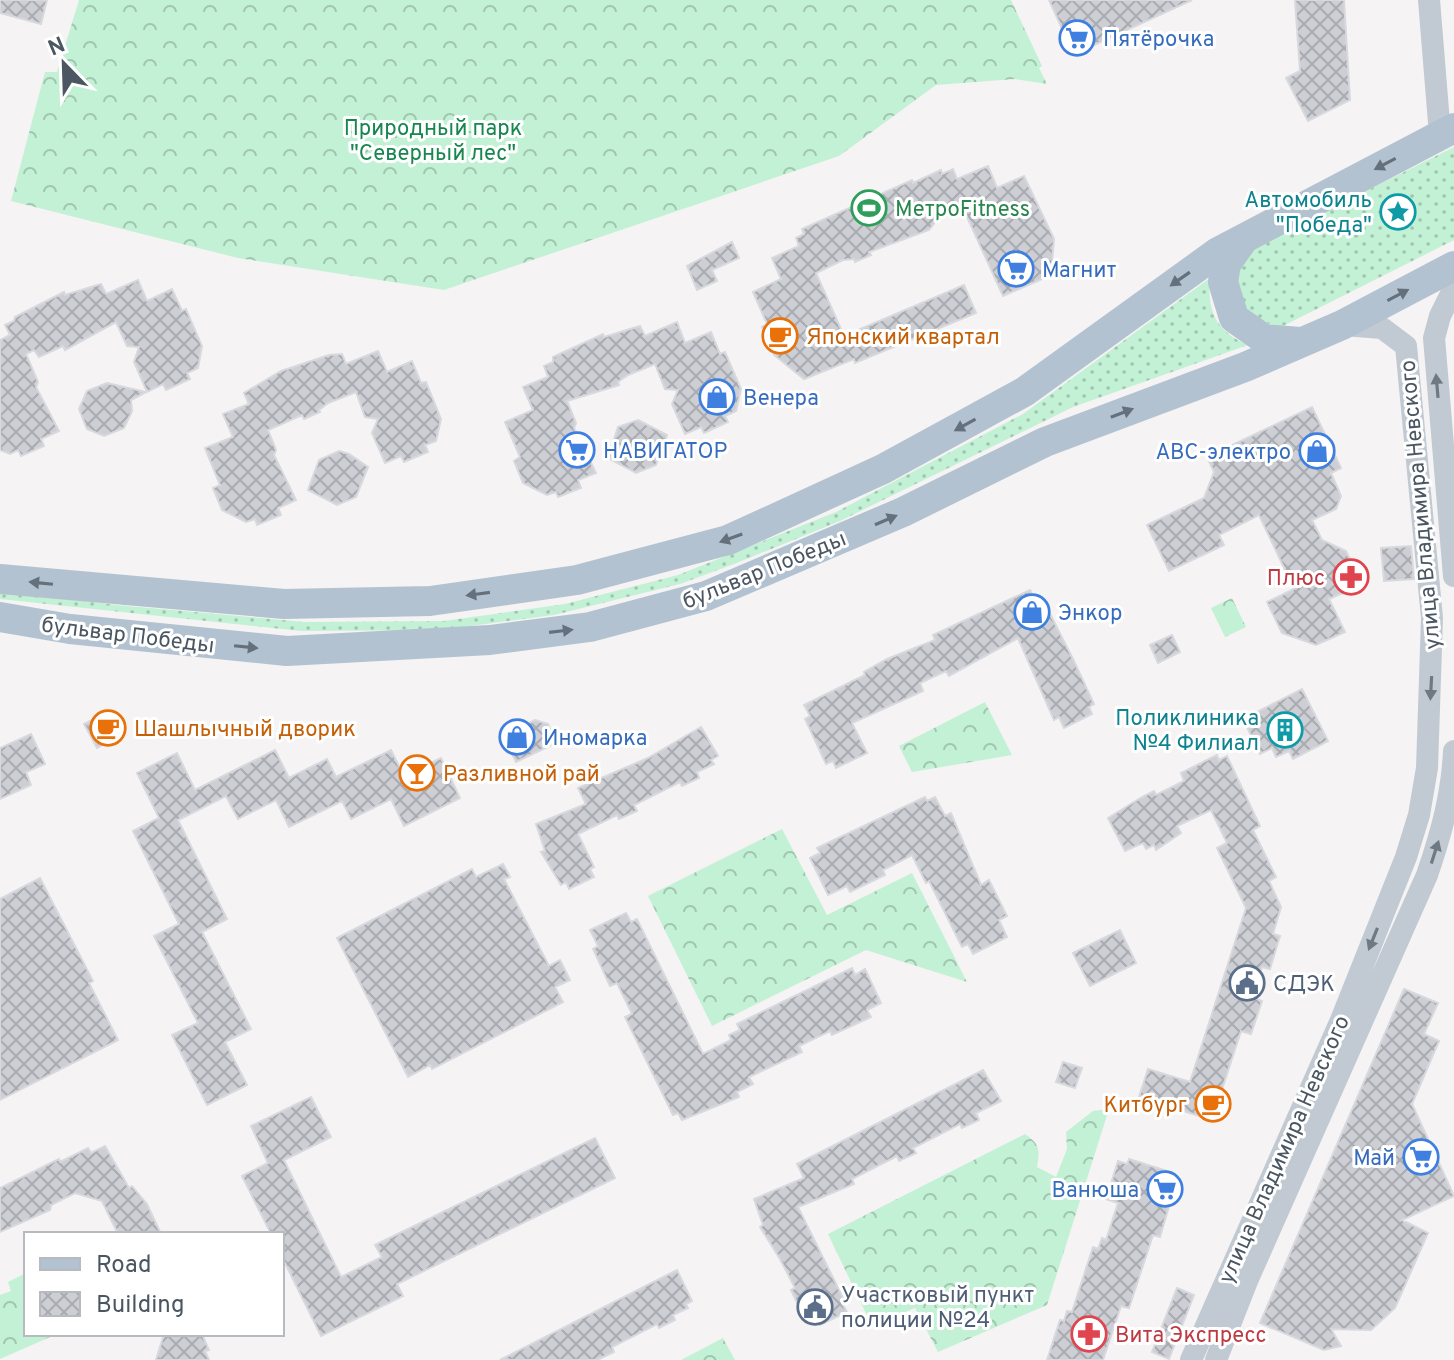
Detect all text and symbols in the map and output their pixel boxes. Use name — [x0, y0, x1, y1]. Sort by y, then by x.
supermarket icon: Пятёрочка — [1058, 19, 1096, 57]
north arrow — [24, 24, 104, 104]
place label: Пятёрочка — [1103, 27, 1214, 54]
text: N — [45, 32, 70, 63]
park label: Природный парк "Северный лес" — [344, 116, 522, 168]
one-way arrow — [1373, 157, 1396, 170]
place label: Автомобиль "Победа" — [1244, 188, 1372, 240]
sports icon: МетроFitness — [850, 189, 888, 227]
place icon: Автомобиль "Победа" — [1379, 193, 1417, 231]
place label: МетроFitness — [895, 197, 1030, 224]
supermarket icon: Магнит — [997, 250, 1035, 288]
place label: Магнит — [1042, 258, 1116, 285]
one-way arrow — [1169, 271, 1190, 286]
one-way arrow — [1387, 289, 1410, 302]
cafe icon: Японский квартал — [761, 317, 799, 355]
place label: Японский квартал — [806, 325, 1000, 352]
street label: улица Владимира Невского — [1395, 359, 1448, 651]
one-way arrow — [1430, 373, 1443, 398]
shop icon: Венера — [698, 378, 736, 416]
place label: Венера — [743, 386, 819, 413]
one-way arrow — [1110, 406, 1134, 419]
one-way arrow — [954, 417, 976, 431]
supermarket icon: НАВИГАТОР — [558, 431, 596, 469]
shop icon: АВС-электро — [1298, 432, 1336, 470]
place label: НАВИГАТОР — [603, 439, 728, 466]
place label: АВС-электро — [1155, 440, 1291, 467]
one-way arrow — [874, 513, 897, 526]
street label: бульвар Победы — [679, 526, 851, 616]
one-way arrow — [719, 532, 743, 544]
pharmacy icon: Плюс — [1332, 558, 1370, 596]
place label: Плюс — [1267, 566, 1325, 593]
one-way arrow — [28, 576, 53, 589]
one-way arrow — [465, 588, 490, 601]
shop icon: Энкор — [1013, 593, 1051, 631]
place label: Энкор — [1058, 601, 1122, 628]
street label: бульвар Победы — [40, 612, 216, 660]
one-way arrow — [549, 624, 574, 637]
one-way arrow — [234, 641, 259, 654]
one-way arrow — [1424, 676, 1437, 701]
place label: Поликлиника №4 Филиал — [1115, 706, 1259, 758]
cafe icon: Шашлычный дворик — [89, 709, 127, 747]
building icon: Поликлиника №4 Филиал — [1266, 711, 1304, 749]
place label: Шашлычный дворик — [134, 717, 356, 744]
shop icon: Иномарка — [498, 718, 536, 756]
place label: Иномарка — [543, 726, 647, 753]
bar icon: Разливной рай — [398, 754, 436, 792]
place label: Разливной рай — [443, 762, 600, 789]
one-way arrow — [1429, 840, 1442, 864]
one-way arrow — [1367, 927, 1380, 951]
public building icon: СДЭК — [1228, 964, 1266, 1002]
place label: СДЭК — [1273, 972, 1335, 999]
street label: улица Владимира Невского — [1214, 1012, 1357, 1288]
cafe icon: Китбург — [1194, 1085, 1232, 1123]
place label: Китбург — [1103, 1093, 1187, 1120]
supermarket icon: Май — [1402, 1138, 1440, 1176]
place label: Май — [1353, 1146, 1395, 1173]
supermarket icon: Ванюша — [1146, 1170, 1184, 1208]
place label: Ванюша — [1051, 1178, 1139, 1205]
legend — [24, 1232, 284, 1336]
text: Road — [96, 1251, 152, 1281]
place label: Участковый пункт полиции №24 — [841, 1283, 1034, 1335]
public building icon: Участковый пункт полиции №24 — [796, 1288, 834, 1326]
text: Building — [96, 1291, 185, 1321]
pharmacy icon: Вита Экспресс — [1070, 1315, 1108, 1353]
place label: Вита Экспресс — [1115, 1323, 1266, 1350]

